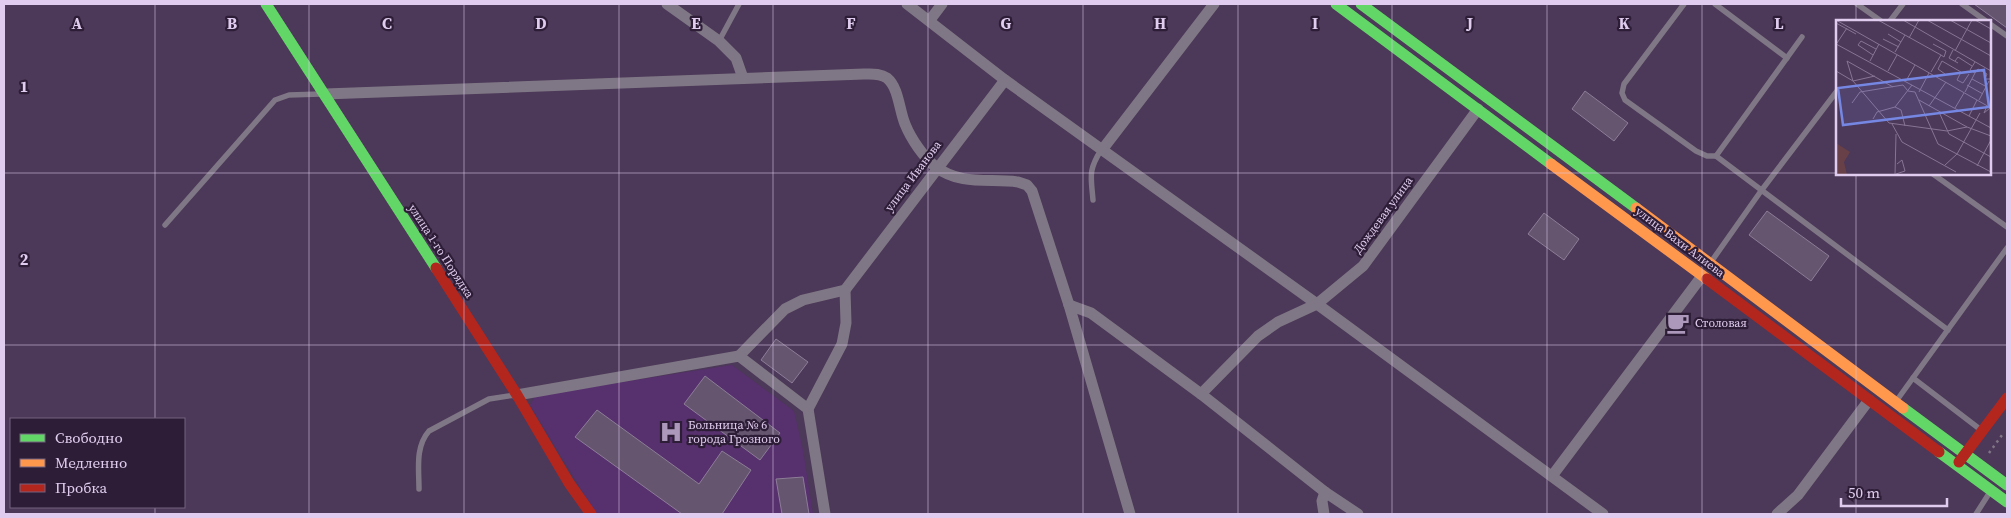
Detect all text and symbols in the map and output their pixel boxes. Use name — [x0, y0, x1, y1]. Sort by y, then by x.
text: A — [72, 12, 83, 34]
text: B — [227, 12, 238, 34]
text: C — [382, 12, 392, 34]
text: D — [535, 12, 547, 34]
text: E — [691, 12, 701, 34]
text: F — [846, 12, 856, 34]
text: G — [1001, 12, 1012, 34]
text: H — [1154, 12, 1166, 34]
text: I — [1312, 12, 1318, 34]
text: J — [1466, 12, 1473, 34]
text: K — [1618, 12, 1630, 34]
text: L — [1774, 12, 1784, 34]
inset map — [1836, 20, 1991, 175]
text: 1 — [20, 75, 28, 97]
street label: улица Иванова — [881, 137, 945, 215]
street label: Дождевая улица — [1350, 172, 1417, 257]
street label: улица 1-го Порядка — [405, 201, 478, 302]
street label: улица Вахи Алиева — [1632, 203, 1729, 281]
text: 2 — [20, 248, 29, 270]
cafe icon: Столовая — [1665, 310, 1691, 336]
place label: Столовая — [1695, 315, 1747, 331]
place label: Больница № 6 города Грозного — [688, 417, 780, 447]
legend — [10, 418, 185, 508]
hospital icon: Больница № 6 города Грозного — [658, 419, 684, 445]
text: Свободно — [55, 427, 123, 448]
text: Медленно — [55, 452, 127, 473]
scale bar — [1841, 476, 1947, 508]
text: Пробка — [55, 477, 107, 498]
text: 50 m — [1848, 482, 1880, 503]

